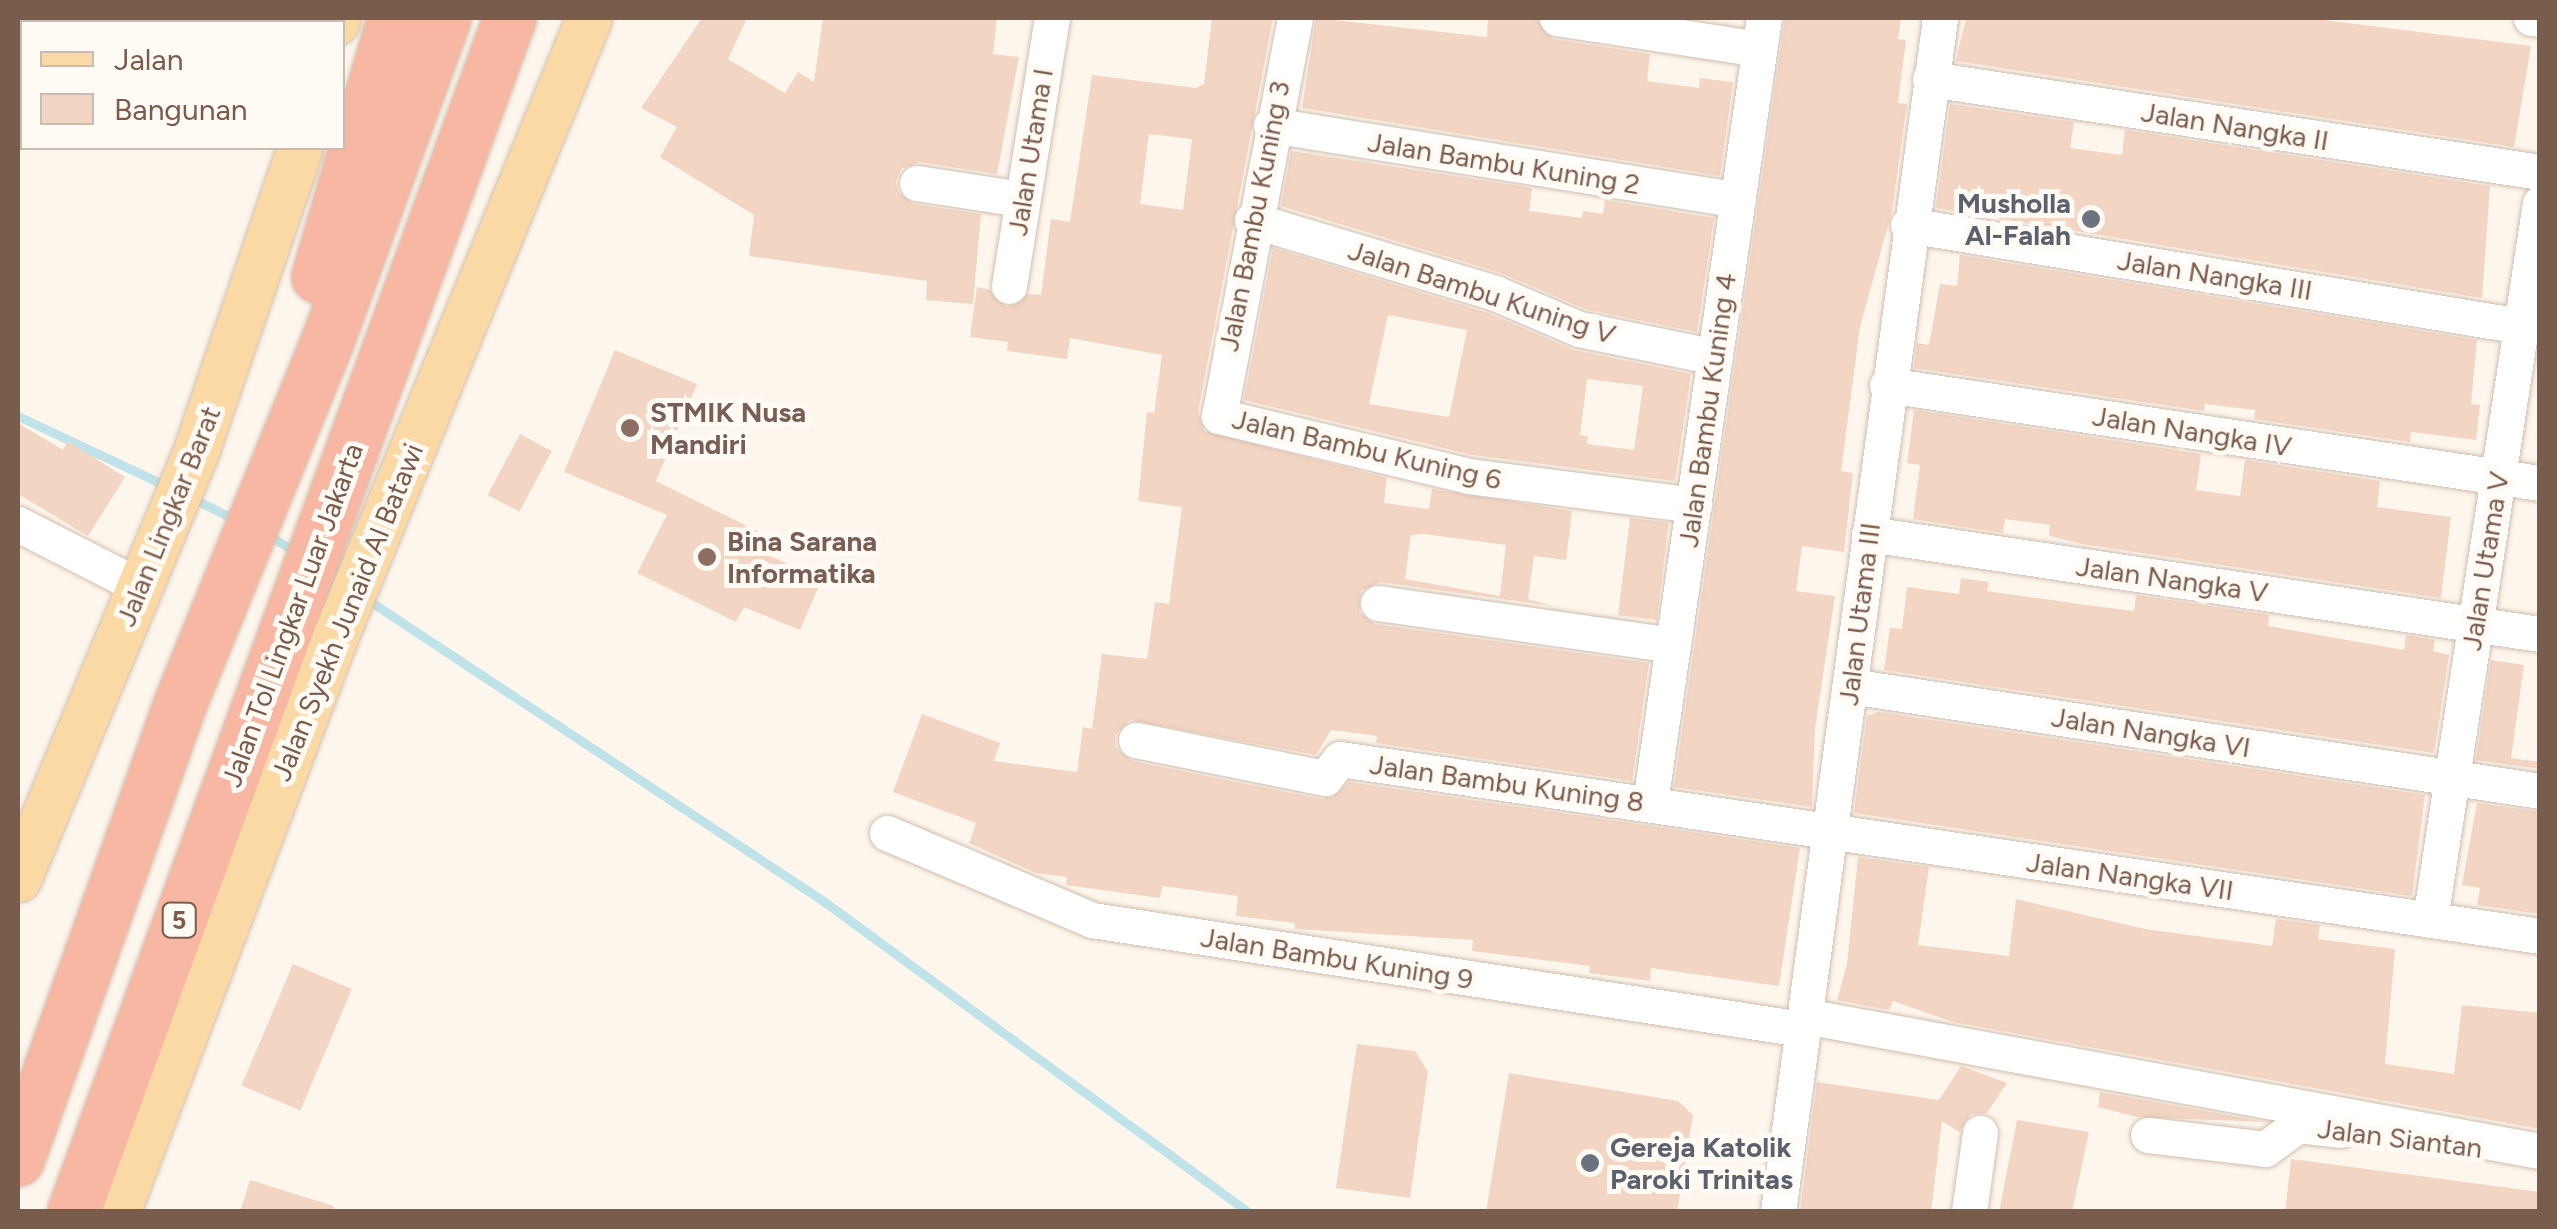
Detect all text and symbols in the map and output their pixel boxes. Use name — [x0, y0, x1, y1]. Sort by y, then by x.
legend — [20, 20, 345, 150]
text: Jalan — [114, 41, 183, 78]
street label: Jalan Utama I — [1000, 66, 1060, 238]
street label: Jalan Bambu Kuning 3 — [1211, 78, 1297, 354]
text: Bangunan — [114, 91, 248, 128]
street label: Jalan Nangka II — [2139, 95, 2331, 157]
street label: Jalan Bambu Kuning 2 — [1365, 125, 1643, 201]
place label: Musholla Al-Falah — [1957, 186, 2071, 252]
marker: Musholla Al-Falah — [2080, 208, 2102, 230]
street label: Jalan Bambu Kuning V — [1344, 233, 1620, 351]
street label: Jalan Nangka III — [2115, 243, 2315, 307]
street label: Jalan Bambu Kuning 4 — [1671, 271, 1743, 549]
place label: STMIK Nusa Mandiri — [650, 395, 806, 461]
street label: Jalan Nangka IV — [2090, 399, 2294, 463]
street label: Jalan Lingkar Barat — [109, 401, 227, 631]
street label: Jalan Bambu Kuning 6 — [1229, 402, 1505, 496]
marker: STMIK Nusa Mandiri — [619, 417, 641, 439]
street label: Jalan Syekh Junaid Al Batawi — [264, 438, 430, 786]
street label: Jalan Tol Lingkar Luar Jakarta — [214, 439, 370, 791]
street label: Jalan Utama V — [2454, 469, 2516, 653]
street label: Jalan Utama III — [1831, 521, 1887, 707]
place label: Bina Sarana Informatika — [727, 524, 877, 590]
marker: Bina Sarana Informatika — [696, 546, 718, 568]
street label: Jalan Nangka V — [2074, 549, 2270, 609]
street label: Jalan Nangka VI — [2049, 700, 2253, 764]
street label: Jalan Bambu Kuning 8 — [1368, 747, 1646, 819]
street label: Jalan Nangka VII — [2024, 845, 2236, 907]
road number: 5 — [162, 900, 196, 940]
street label: Jalan Bambu Kuning 9 — [1198, 920, 1476, 996]
street label: Jalan Siantan — [2316, 1111, 2484, 1165]
place label: Gereja Katolik Paroki Trinitas — [1610, 1130, 1793, 1196]
marker: Gereja Katolik Paroki Trinitas — [1579, 1152, 1601, 1174]

